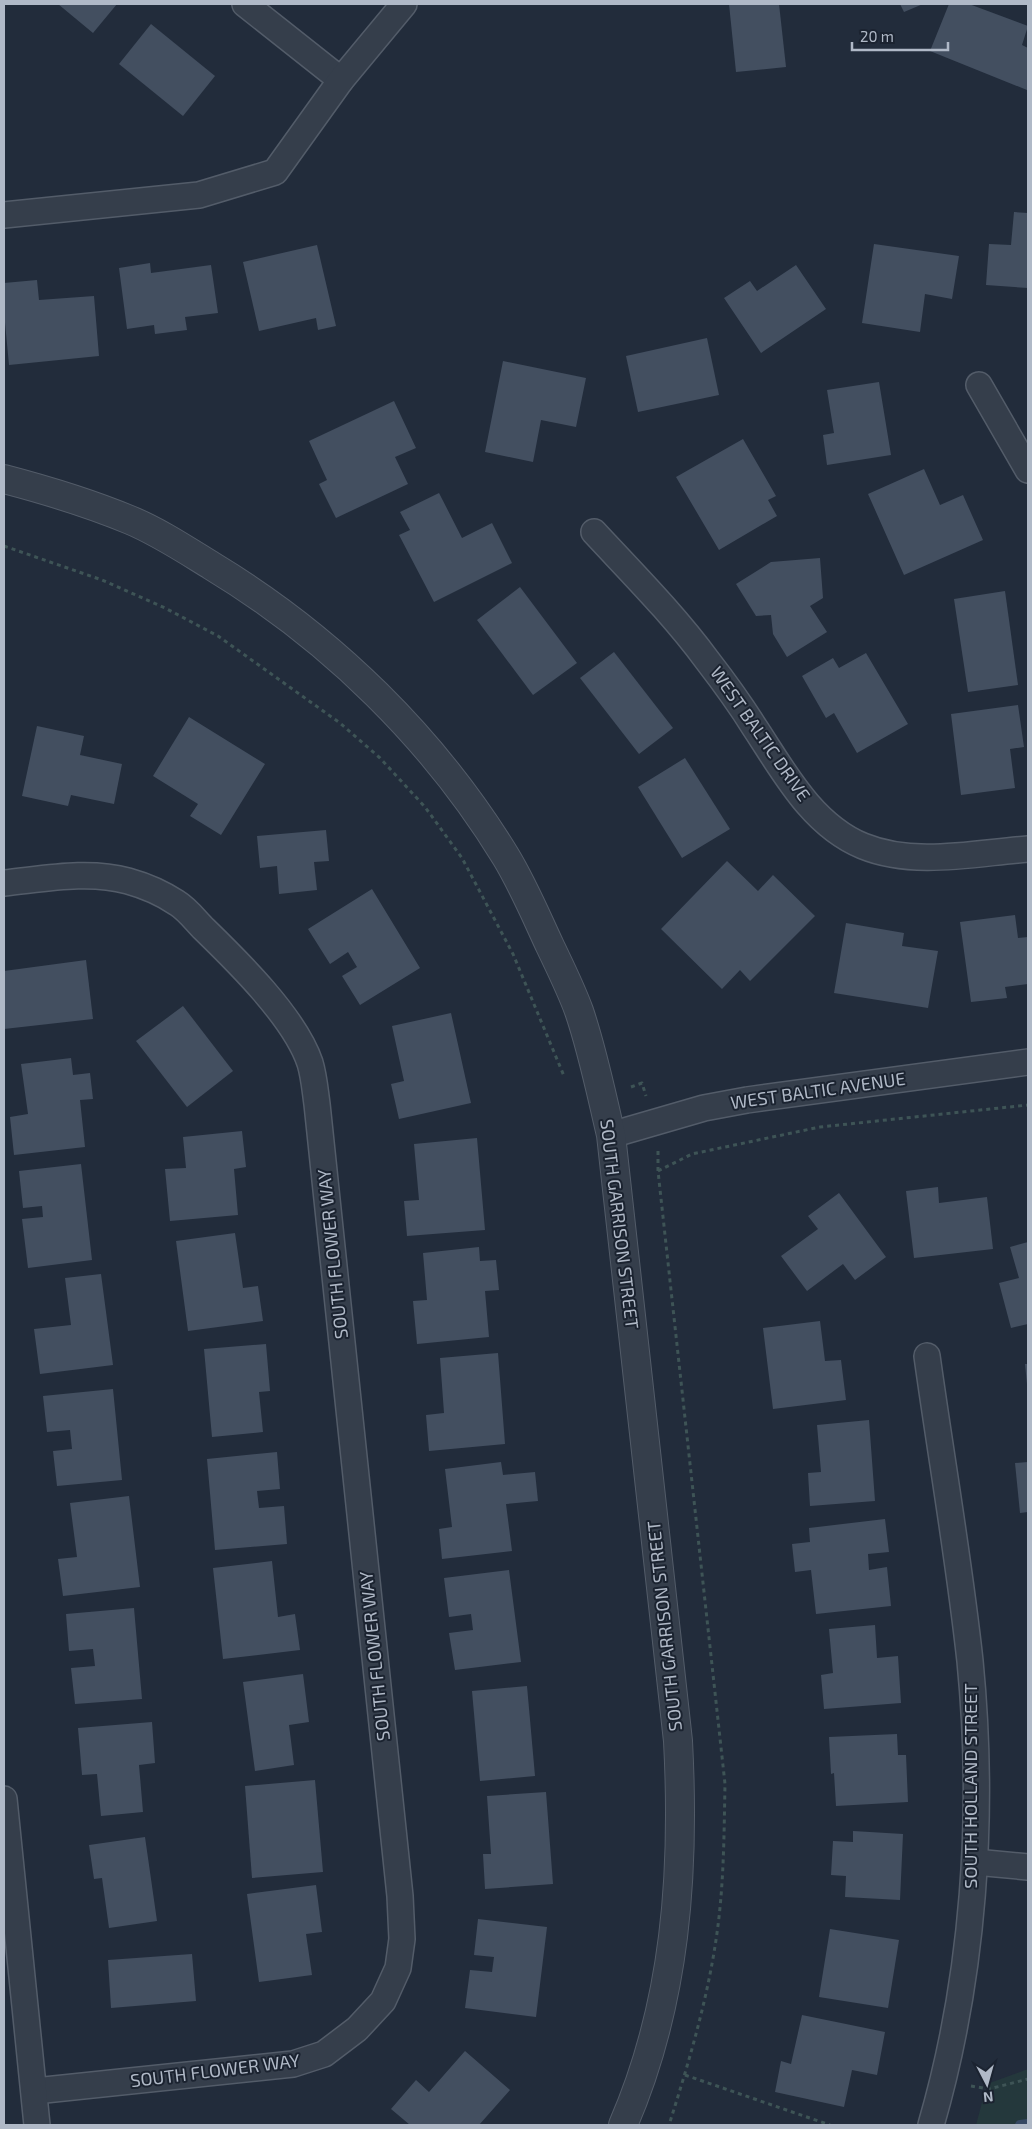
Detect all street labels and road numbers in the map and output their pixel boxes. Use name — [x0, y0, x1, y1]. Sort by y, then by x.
street label: WEST BALTIC DRIVE — [706, 662, 816, 805]
street label: WEST BALTIC AVENUE — [729, 1067, 907, 1113]
street label: SOUTH GARRISON STREET — [596, 1118, 644, 1331]
street label: SOUTH FLOWER WAY — [312, 1167, 352, 1340]
street label: SOUTH GARRISON STREET — [642, 1519, 686, 1732]
street label: SOUTH FLOWER WAY — [354, 1569, 394, 1742]
street label: SOUTH HOLLAND STREET — [959, 1683, 981, 1889]
street label: SOUTH FLOWER WAY — [129, 2049, 302, 2091]

